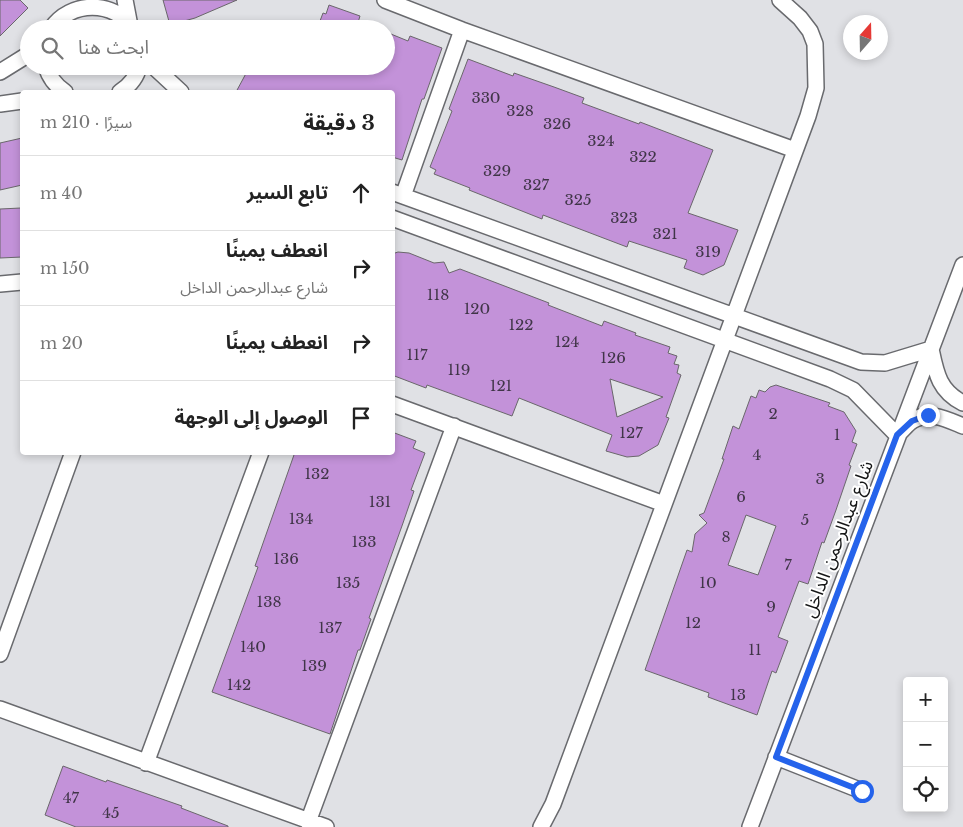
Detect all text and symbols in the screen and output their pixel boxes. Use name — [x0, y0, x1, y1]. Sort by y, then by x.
north arrow — [843, 15, 888, 60]
search box — [20, 20, 395, 75]
icon: search — [38, 34, 66, 62]
text: ابحث هنا — [78, 36, 149, 59]
house number: 330 — [471, 88, 501, 107]
house number: 328 — [506, 101, 534, 120]
text: 3 دقيقة — [303, 110, 375, 136]
text: سيرًا · 210 m — [40, 112, 132, 132]
house number: 326 — [543, 114, 571, 133]
house number: 324 — [587, 131, 615, 150]
house number: 322 — [629, 147, 657, 166]
house number: 329 — [483, 161, 511, 180]
house number: 327 — [523, 175, 549, 194]
icon: ahead — [347, 179, 375, 207]
text: تابع السير — [247, 181, 328, 204]
text: 40 m — [40, 183, 83, 203]
house number: 325 — [564, 190, 592, 209]
house number: 323 — [610, 208, 638, 227]
house number: 321 — [652, 224, 678, 243]
text: انعطف يمينًا — [226, 239, 328, 262]
house number: 319 — [695, 242, 721, 261]
icon: right — [347, 254, 375, 282]
text: 150 m — [40, 258, 89, 278]
text: شارع عبدالرحمن الداخل — [180, 277, 328, 297]
house number: 118 — [427, 285, 449, 304]
house number: 120 — [464, 299, 490, 318]
house number: 122 — [508, 315, 534, 334]
icon: right — [347, 329, 375, 357]
text: انعطف يمينًا — [226, 331, 328, 354]
house number: 124 — [555, 332, 579, 351]
text: 20 m — [40, 333, 83, 353]
house number: 117 — [407, 345, 428, 364]
house number: 126 — [600, 348, 626, 367]
house number: 119 — [447, 360, 471, 379]
house number: 121 — [490, 376, 512, 395]
icon: arrive — [347, 404, 375, 432]
house number: 2 — [768, 404, 778, 423]
route end — [917, 404, 940, 427]
text: الوصول إلى الوجهة — [174, 406, 328, 429]
house number: 127 — [619, 423, 643, 442]
house number: 1 — [834, 425, 840, 444]
house number: 4 — [753, 445, 761, 464]
street label: شارع عبدالرحمن الداخل — [798, 457, 881, 622]
house number: 132 — [304, 464, 330, 483]
house number: 3 — [815, 469, 825, 488]
house number: 6 — [736, 487, 746, 506]
house number: 131 — [369, 492, 391, 511]
house number: 134 — [289, 509, 313, 528]
house number: 5 — [801, 510, 809, 529]
house number: 8 — [721, 527, 731, 546]
house number: 133 — [351, 532, 377, 551]
house number: 136 — [273, 549, 299, 568]
house number: 7 — [784, 555, 792, 574]
house number: 135 — [336, 573, 360, 592]
house number: 10 — [699, 573, 717, 592]
house number: 138 — [256, 592, 282, 611]
house number: 9 — [766, 597, 776, 616]
house number: 12 — [685, 613, 701, 632]
house number: 137 — [318, 618, 342, 637]
house number: 140 — [240, 637, 266, 656]
house number: 11 — [748, 640, 762, 659]
house number: 139 — [301, 656, 327, 675]
house number: 142 — [227, 675, 251, 694]
map controls — [903, 677, 948, 812]
button: + — [903, 677, 948, 722]
house number: 13 — [730, 685, 746, 704]
button: − — [903, 722, 948, 767]
button: locate — [903, 767, 948, 812]
route start — [851, 780, 874, 803]
house number: 47 — [63, 788, 80, 807]
house number: 45 — [102, 803, 120, 822]

